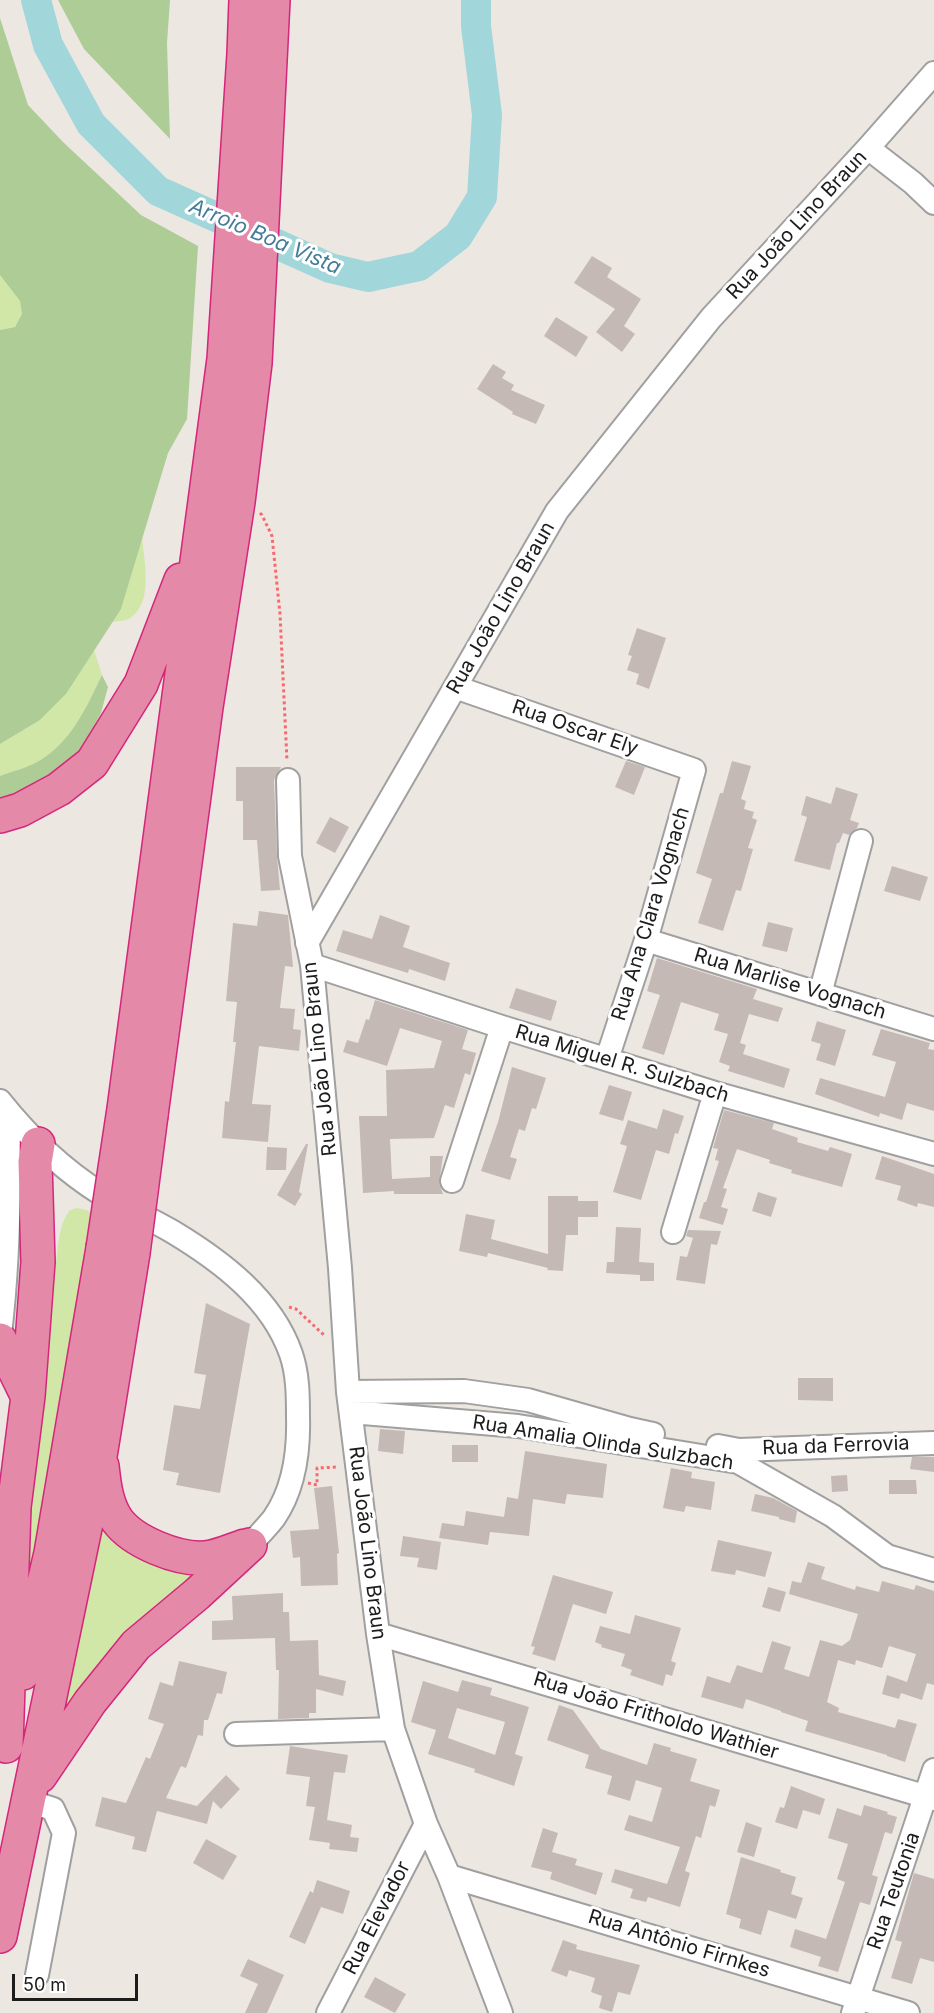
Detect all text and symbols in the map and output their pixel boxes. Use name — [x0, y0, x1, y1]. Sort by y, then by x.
street label: Rua João Lino Braun — [722, 145, 872, 305]
water label: Arroio Boa Vista — [186, 194, 344, 280]
street label: Rua João Lino Braun — [442, 518, 560, 698]
street label: Rua Oscar Ely — [509, 695, 641, 761]
street label: Rua Ana Clara Vognach — [607, 804, 695, 1024]
street label: Rua Marlise Vognach — [691, 943, 889, 1025]
street label: Rua João Lino Braun — [298, 961, 342, 1157]
street label: Rua Miguel R. Sulzbach — [512, 1020, 732, 1108]
street label: Rua Amalia Olinda Sulzbach — [471, 1410, 735, 1476]
street label: Rua da Ferrovia — [762, 1431, 910, 1461]
street label: Rua João Lino Braun — [343, 1445, 391, 1641]
street label: Rua João Fritholdo Wathier — [530, 1667, 782, 1765]
street label: Rua Teutonia — [863, 1829, 925, 1953]
street label: Rua Elevador — [338, 1857, 416, 1979]
street label: Rua Antônio Firnkes — [585, 1905, 773, 1983]
scale bar — [15, 1962, 141, 2000]
text: 50 m — [23, 1974, 66, 1995]

